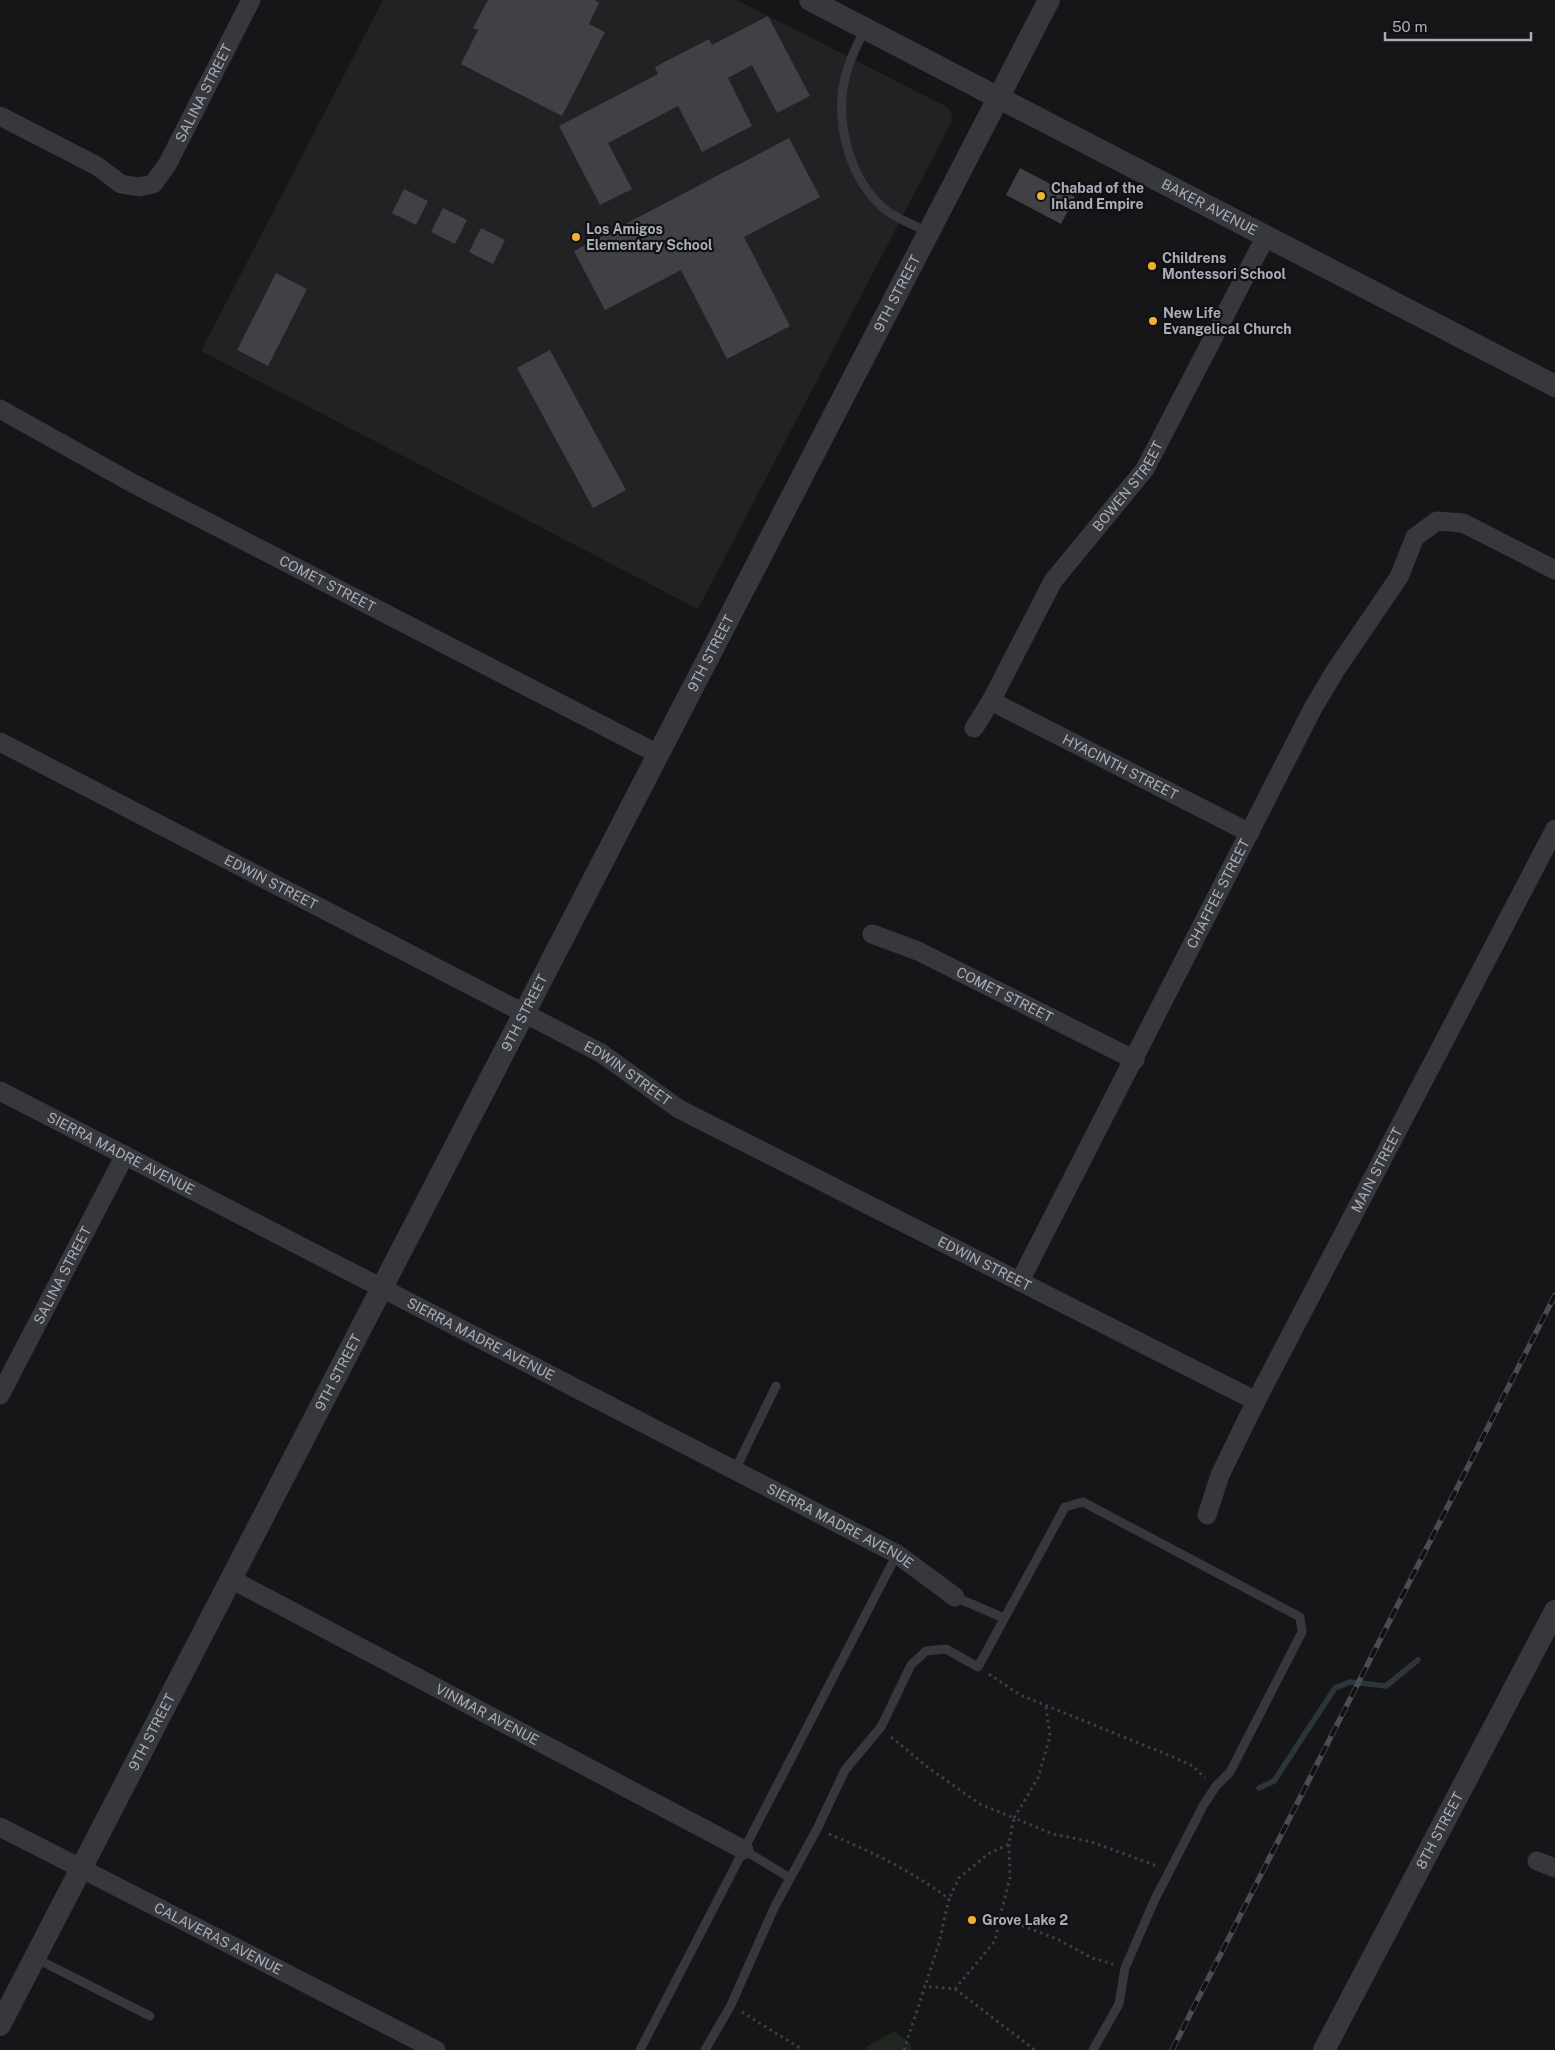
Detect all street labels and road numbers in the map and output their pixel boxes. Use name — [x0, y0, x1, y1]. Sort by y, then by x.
street label: SALINA STREET — [172, 41, 235, 145]
street label: BAKER AVENUE — [1159, 176, 1260, 239]
street label: 9TH STREET — [870, 252, 923, 335]
street label: BOWEN STREET — [1089, 438, 1166, 534]
street label: COMET STREET — [277, 552, 378, 615]
street label: 9TH STREET — [684, 612, 737, 694]
street label: HYACINTH STREET — [1060, 731, 1180, 803]
street label: CHAFFEE STREET — [1183, 836, 1253, 951]
street label: EDWIN STREET — [222, 852, 320, 913]
street label: COMET STREET — [954, 964, 1056, 1025]
street label: 9TH STREET — [498, 972, 551, 1054]
street label: EDWIN STREET — [581, 1038, 674, 1109]
street label: SIERRA MADRE AVENUE — [44, 1109, 197, 1198]
street label: MAIN STREET — [1348, 1125, 1405, 1215]
street label: SALINA STREET — [30, 1224, 94, 1327]
street label: EDWIN STREET — [935, 1233, 1034, 1294]
street label: SIERRA MADRE AVENUE — [404, 1294, 557, 1384]
street label: 9TH STREET — [312, 1331, 365, 1413]
street label: SIERRA MADRE AVENUE — [764, 1480, 917, 1571]
street label: VINMAR AVENUE — [433, 1681, 542, 1748]
street label: 9TH STREET — [125, 1691, 178, 1773]
street label: 8TH STREET — [1413, 1789, 1466, 1872]
street label: CALAVERAS AVENUE — [151, 1899, 285, 1978]

